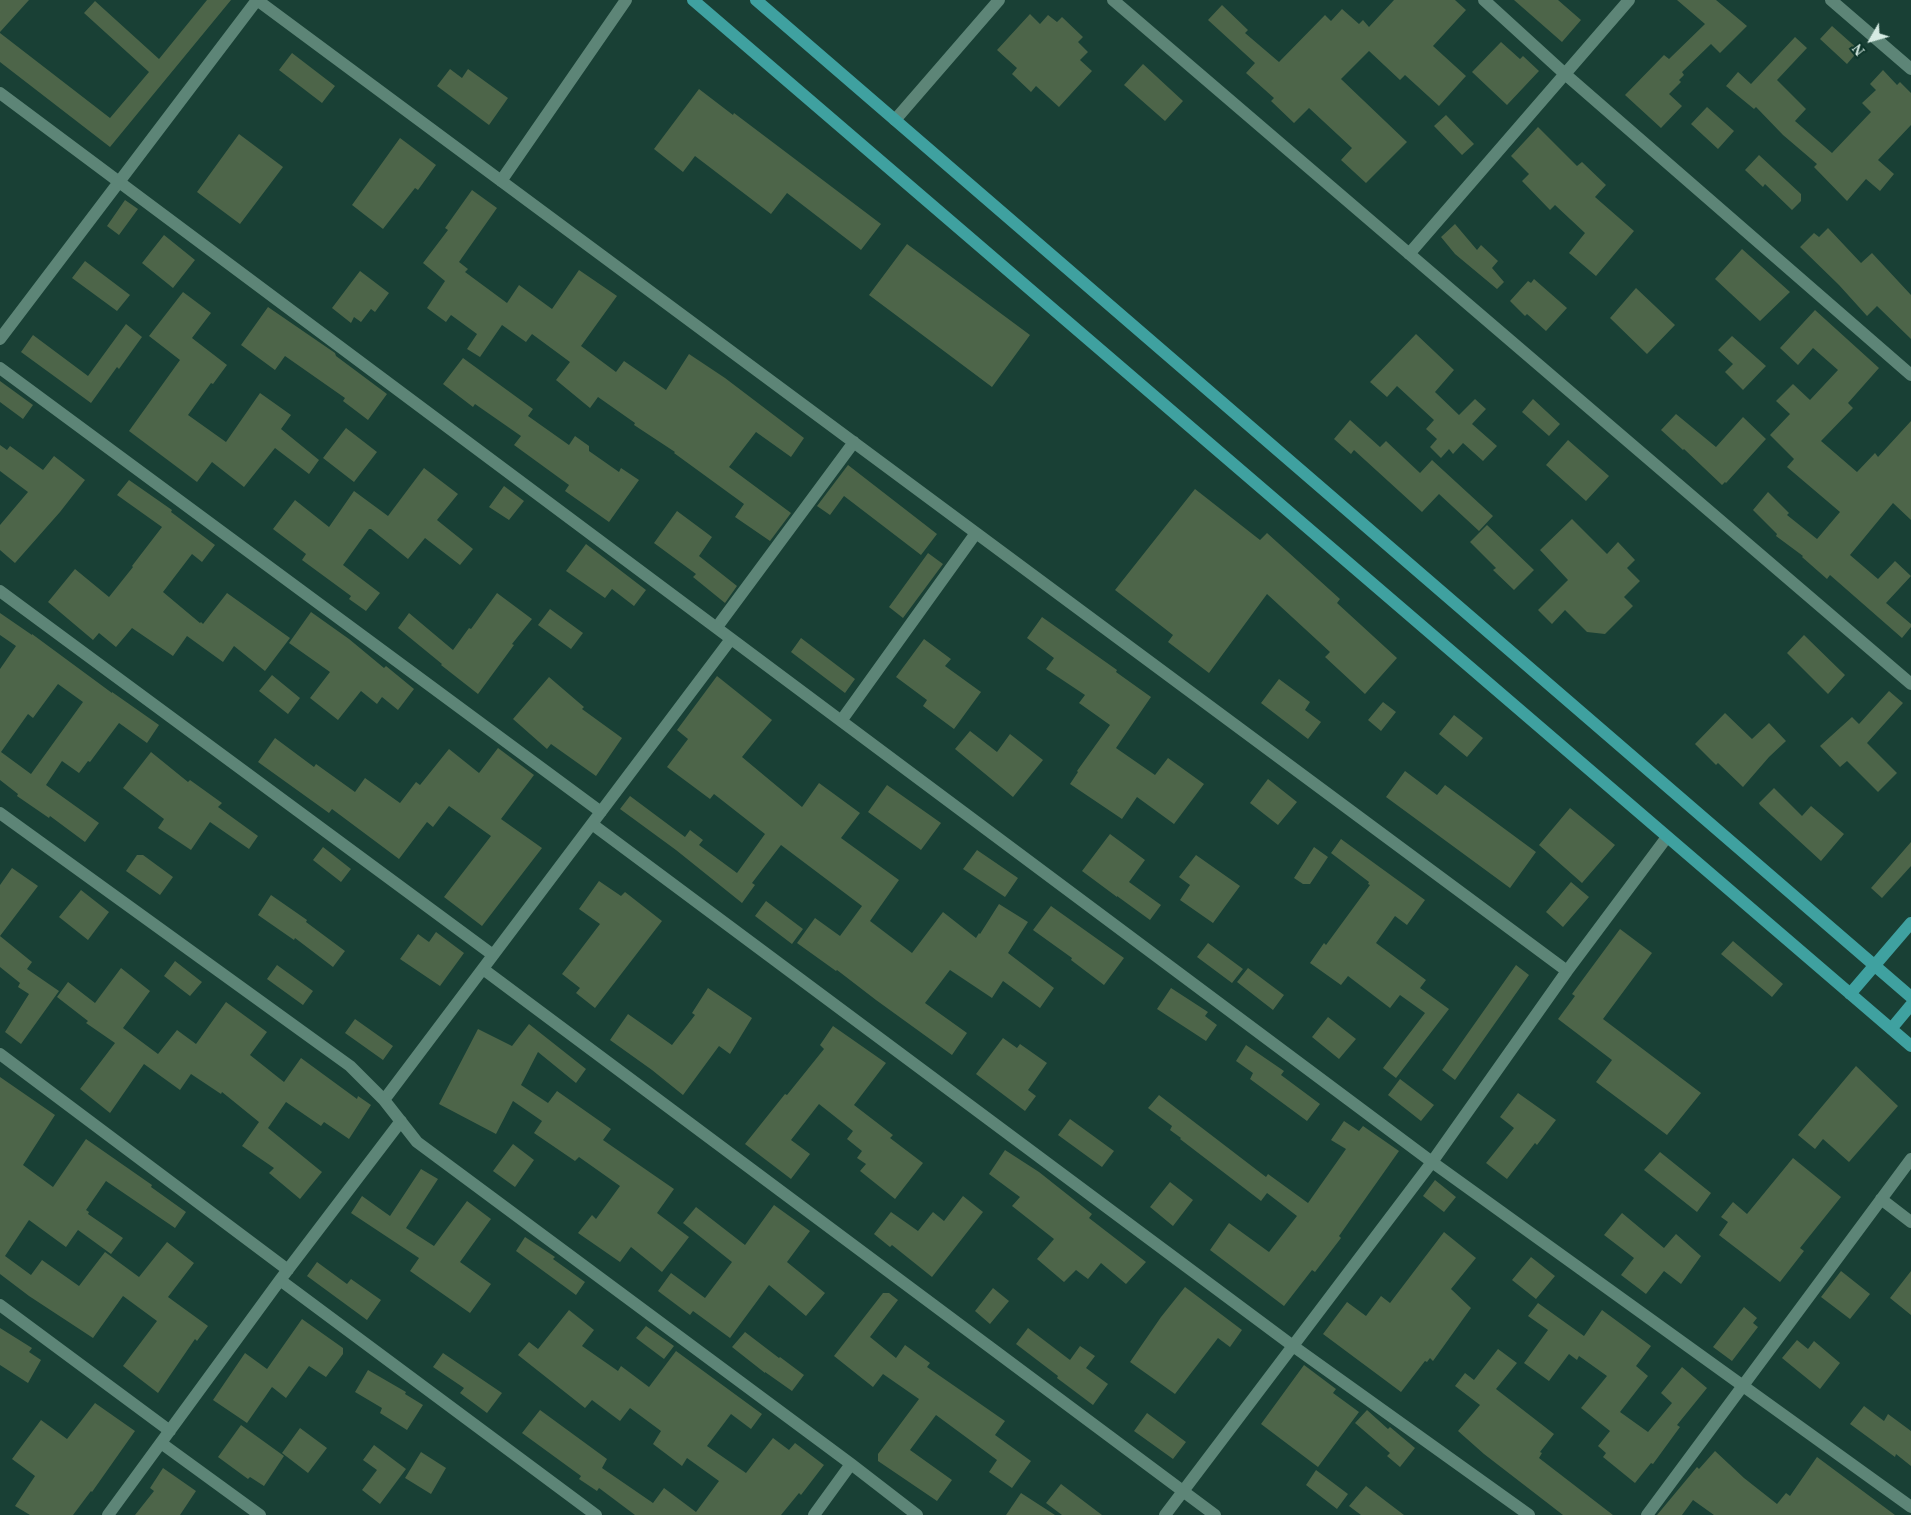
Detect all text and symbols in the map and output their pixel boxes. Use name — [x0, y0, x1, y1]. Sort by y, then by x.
north arrow — [1846, 15, 1896, 65]
text: N — [1850, 41, 1868, 58]

